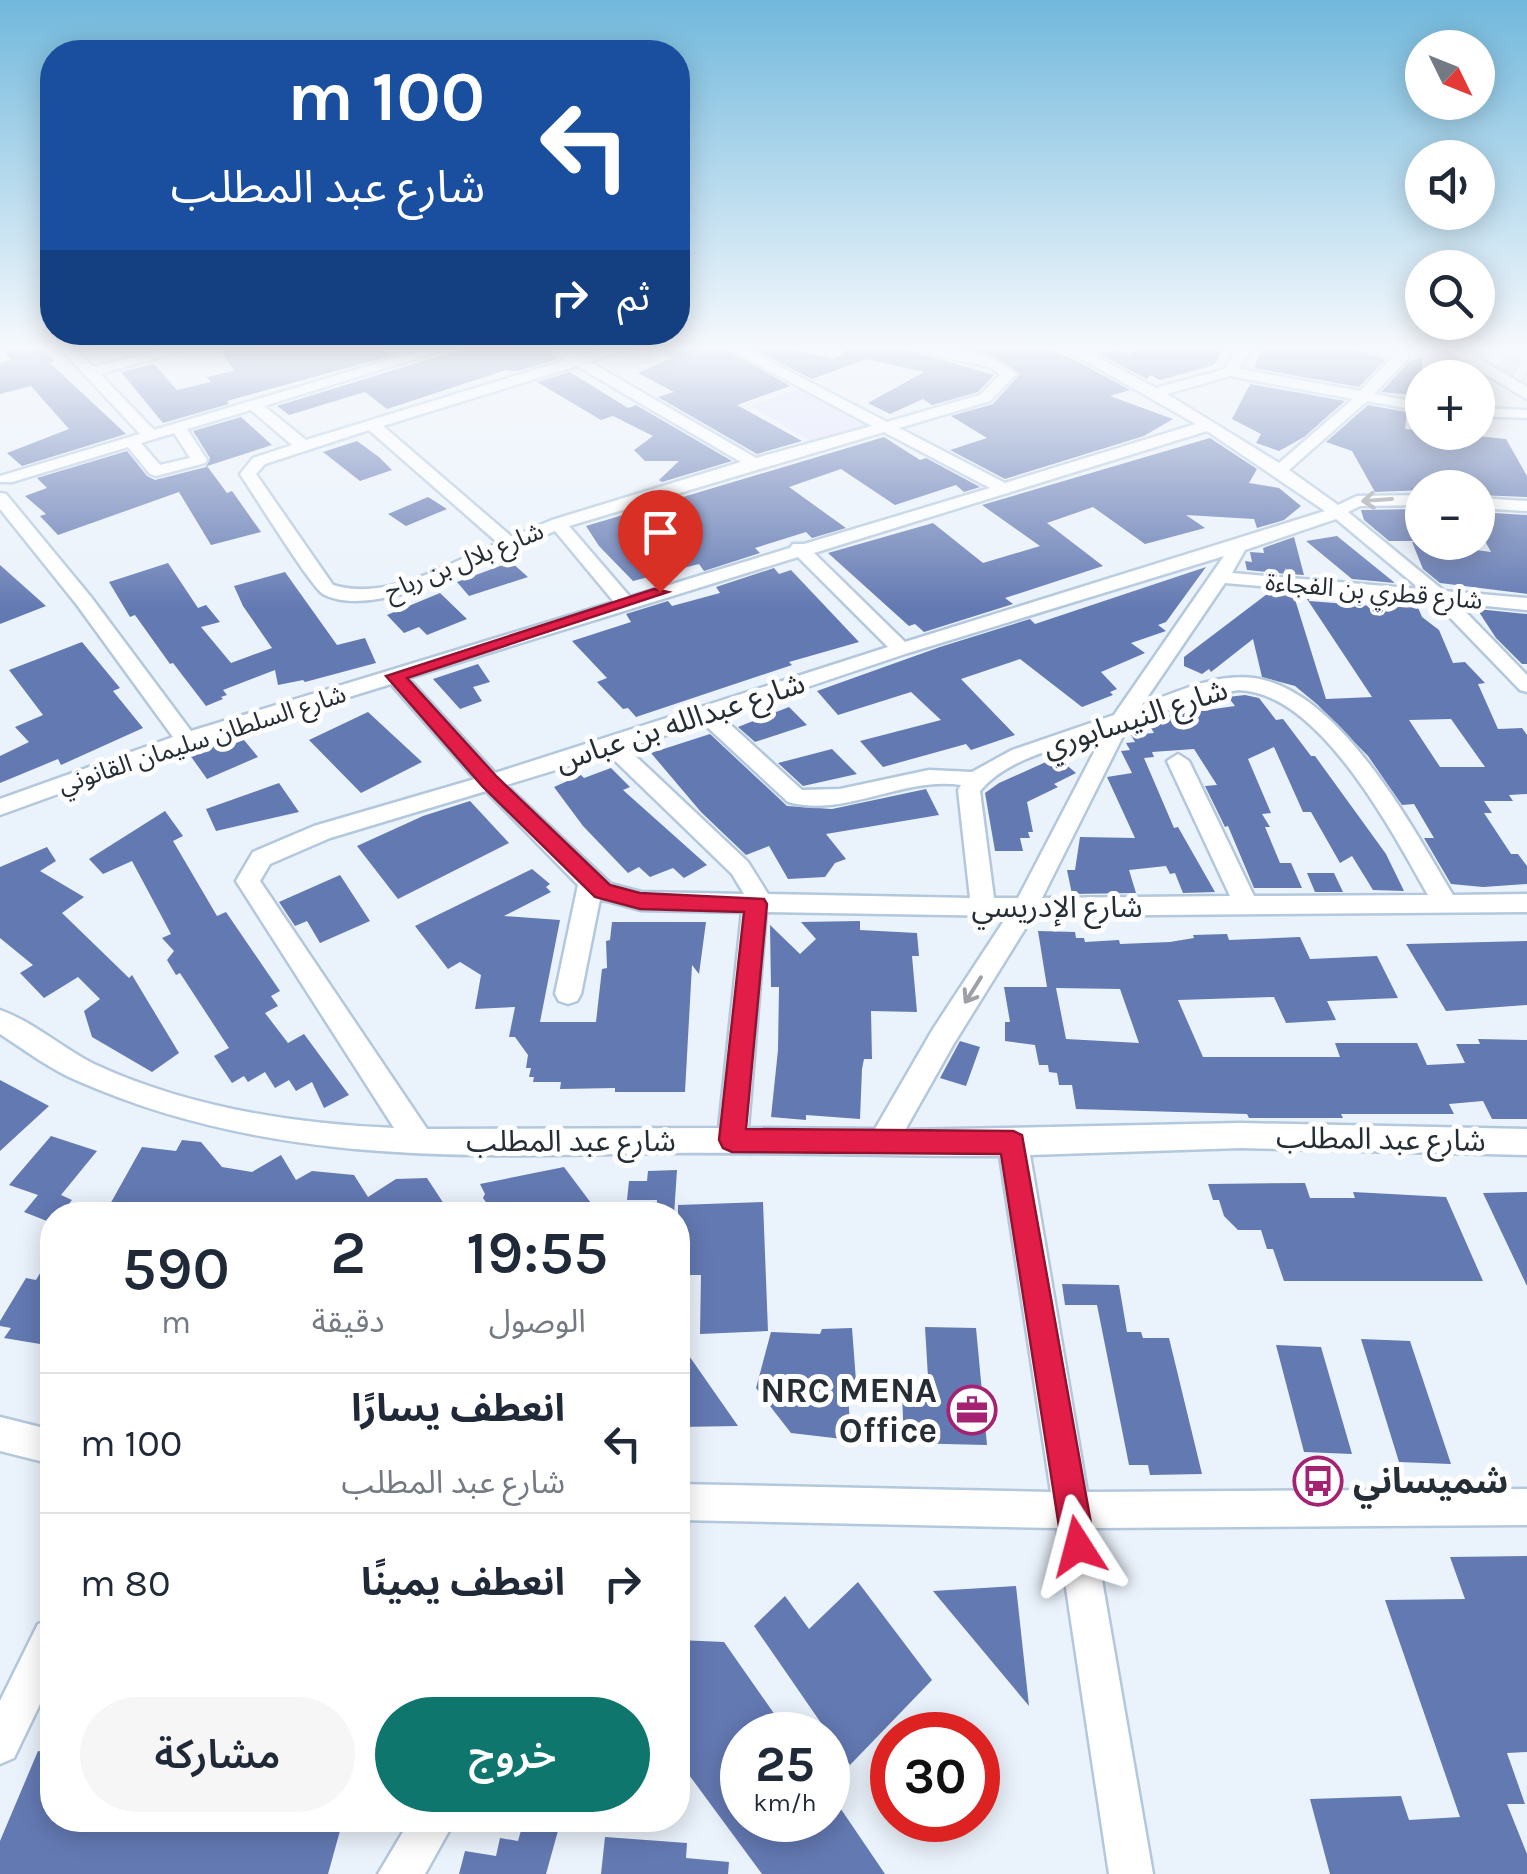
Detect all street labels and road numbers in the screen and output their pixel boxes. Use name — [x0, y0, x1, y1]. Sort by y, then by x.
street label: شارع بلال بن رباح — [380, 516, 549, 610]
street label: شارع قطري بن الفجاءة — [1264, 567, 1484, 620]
street label: شارع عبدالله بن عباس — [551, 665, 810, 783]
street label: شارع النيسابوري — [1038, 671, 1234, 770]
street label: شارع السلطان سليمان القانوني — [54, 679, 351, 804]
street label: شارع الإدريسي — [971, 889, 1143, 930]
street label: شارع عبد المطلب — [1276, 1119, 1486, 1163]
street label: شارع عبد المطلب — [466, 1123, 676, 1163]

